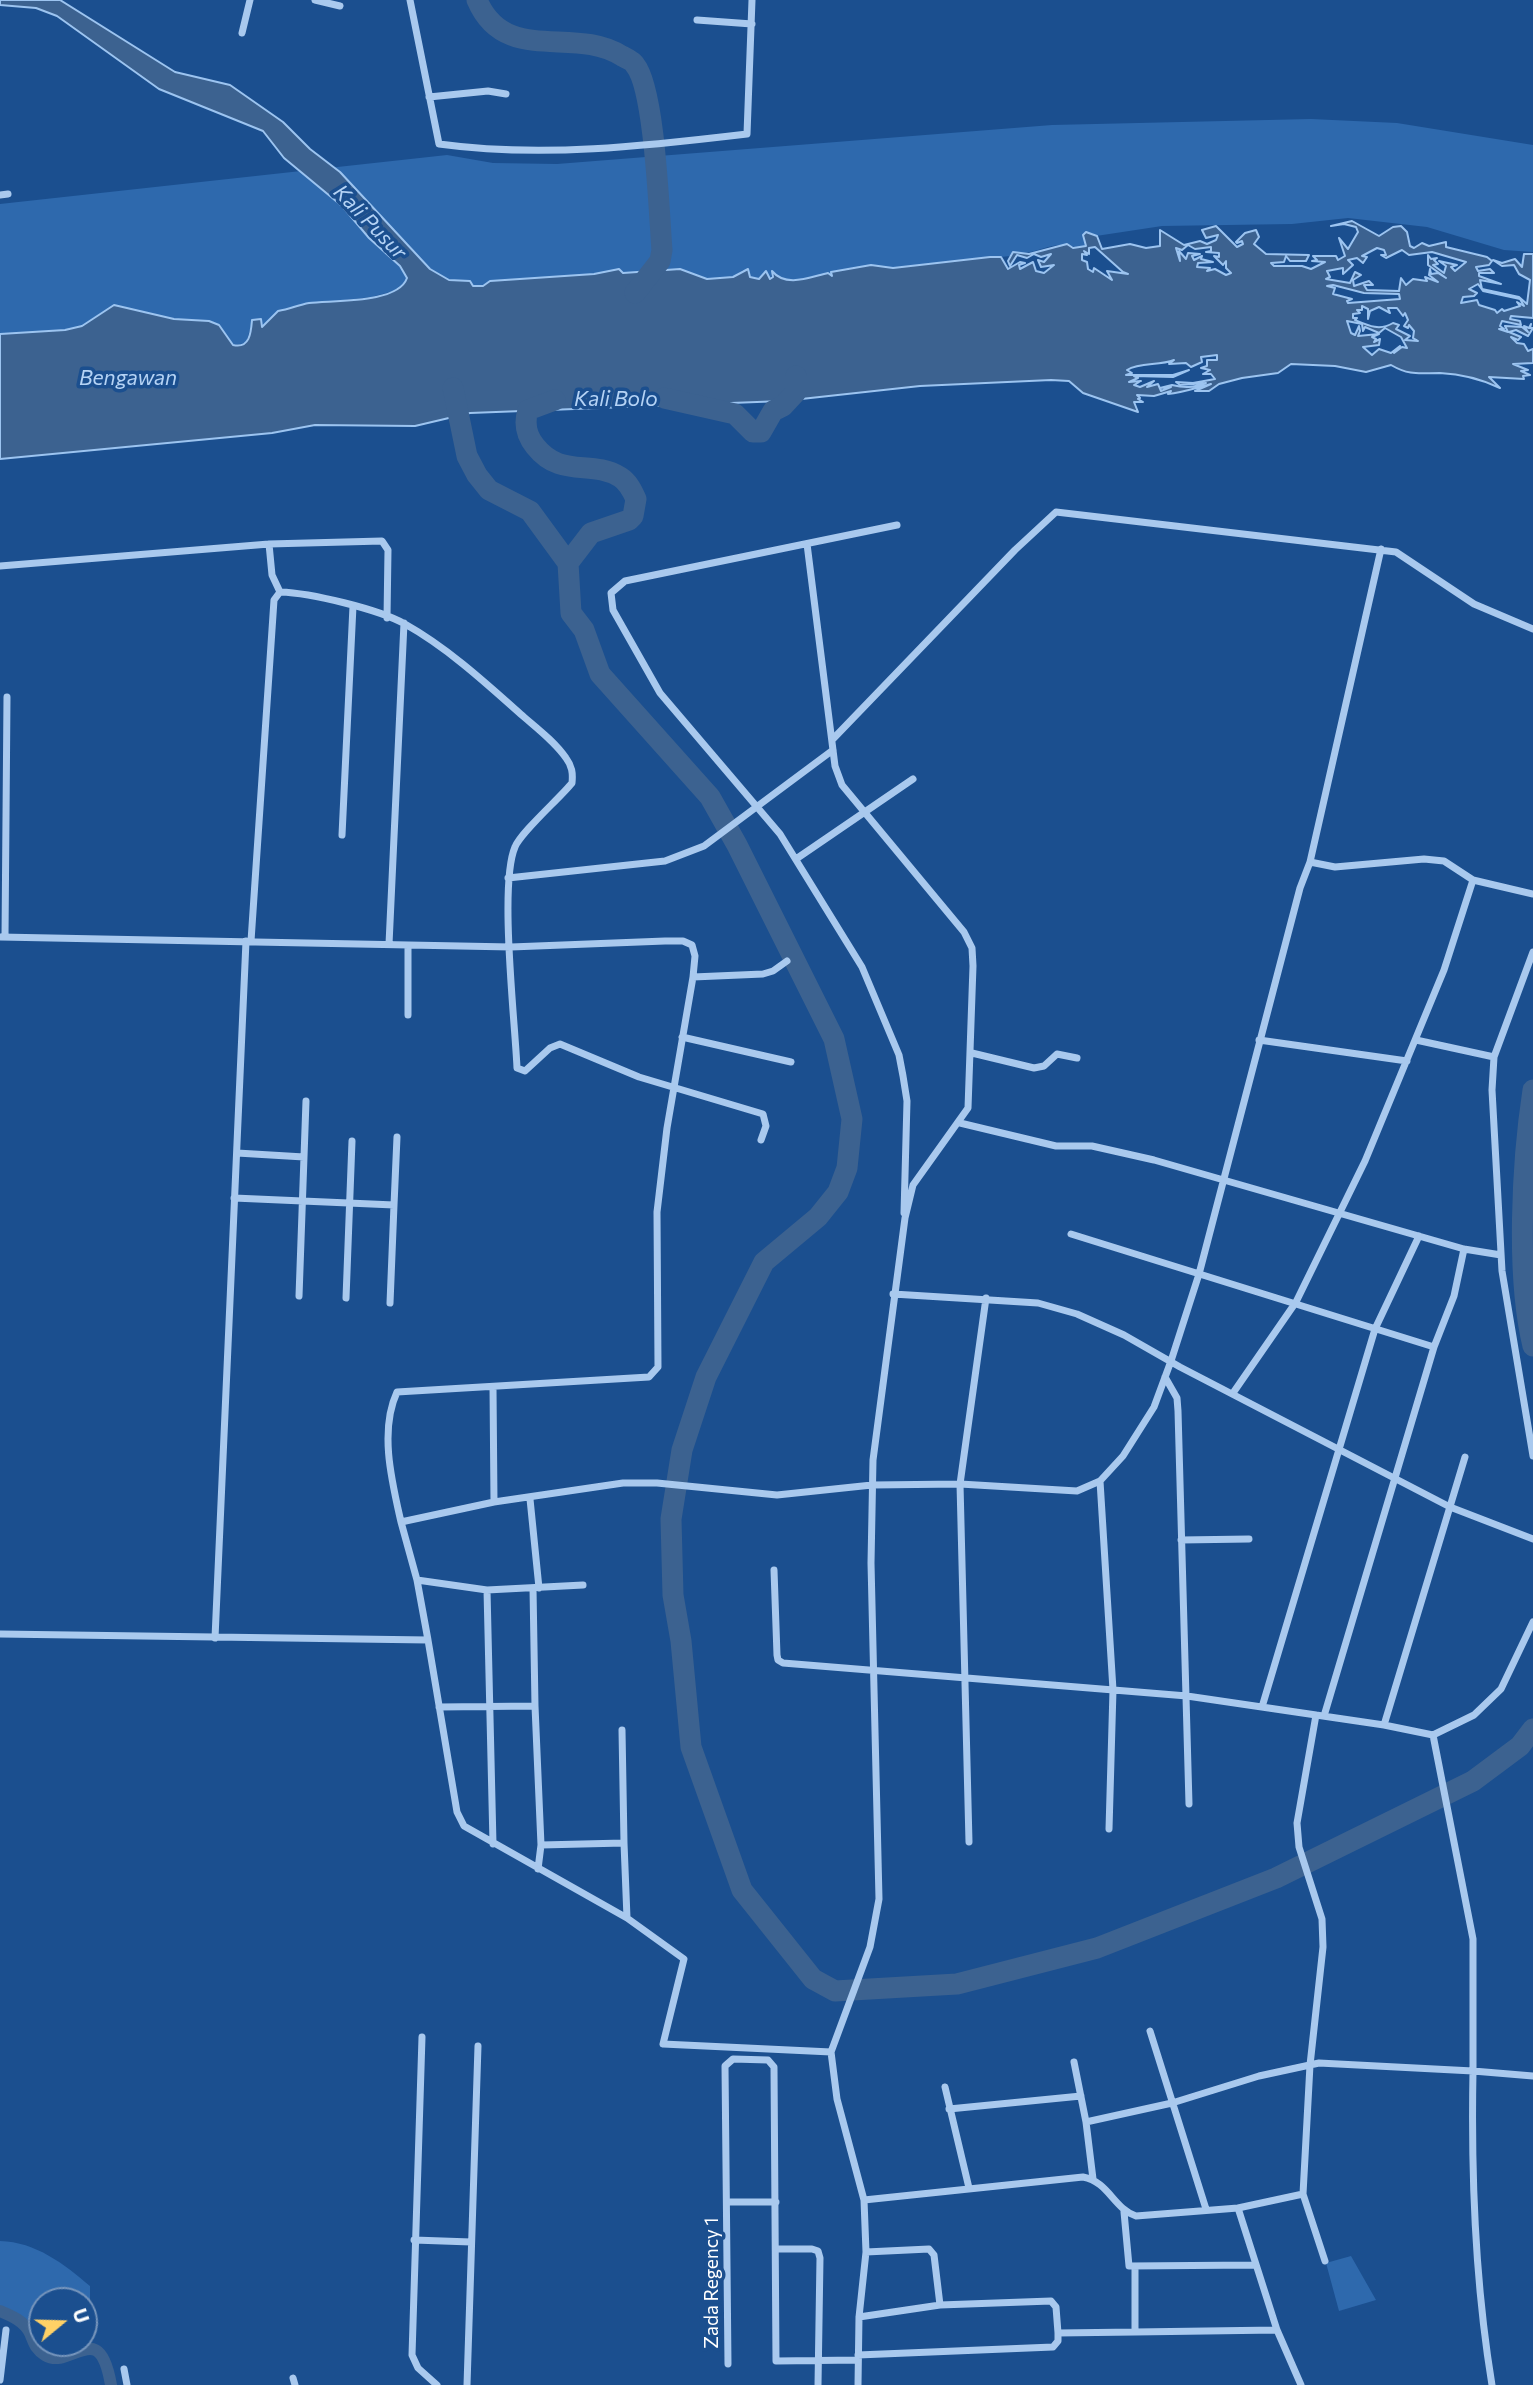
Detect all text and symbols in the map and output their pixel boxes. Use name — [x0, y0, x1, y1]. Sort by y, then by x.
water label: Kali Pusur — [328, 179, 412, 265]
water label: Bengawan — [79, 365, 177, 391]
water label: Kali Bolo — [574, 386, 658, 412]
street label: Zada Regency 1 — [701, 2217, 723, 2349]
north arrow — [28, 2287, 98, 2357]
text: U — [68, 2305, 95, 2326]

